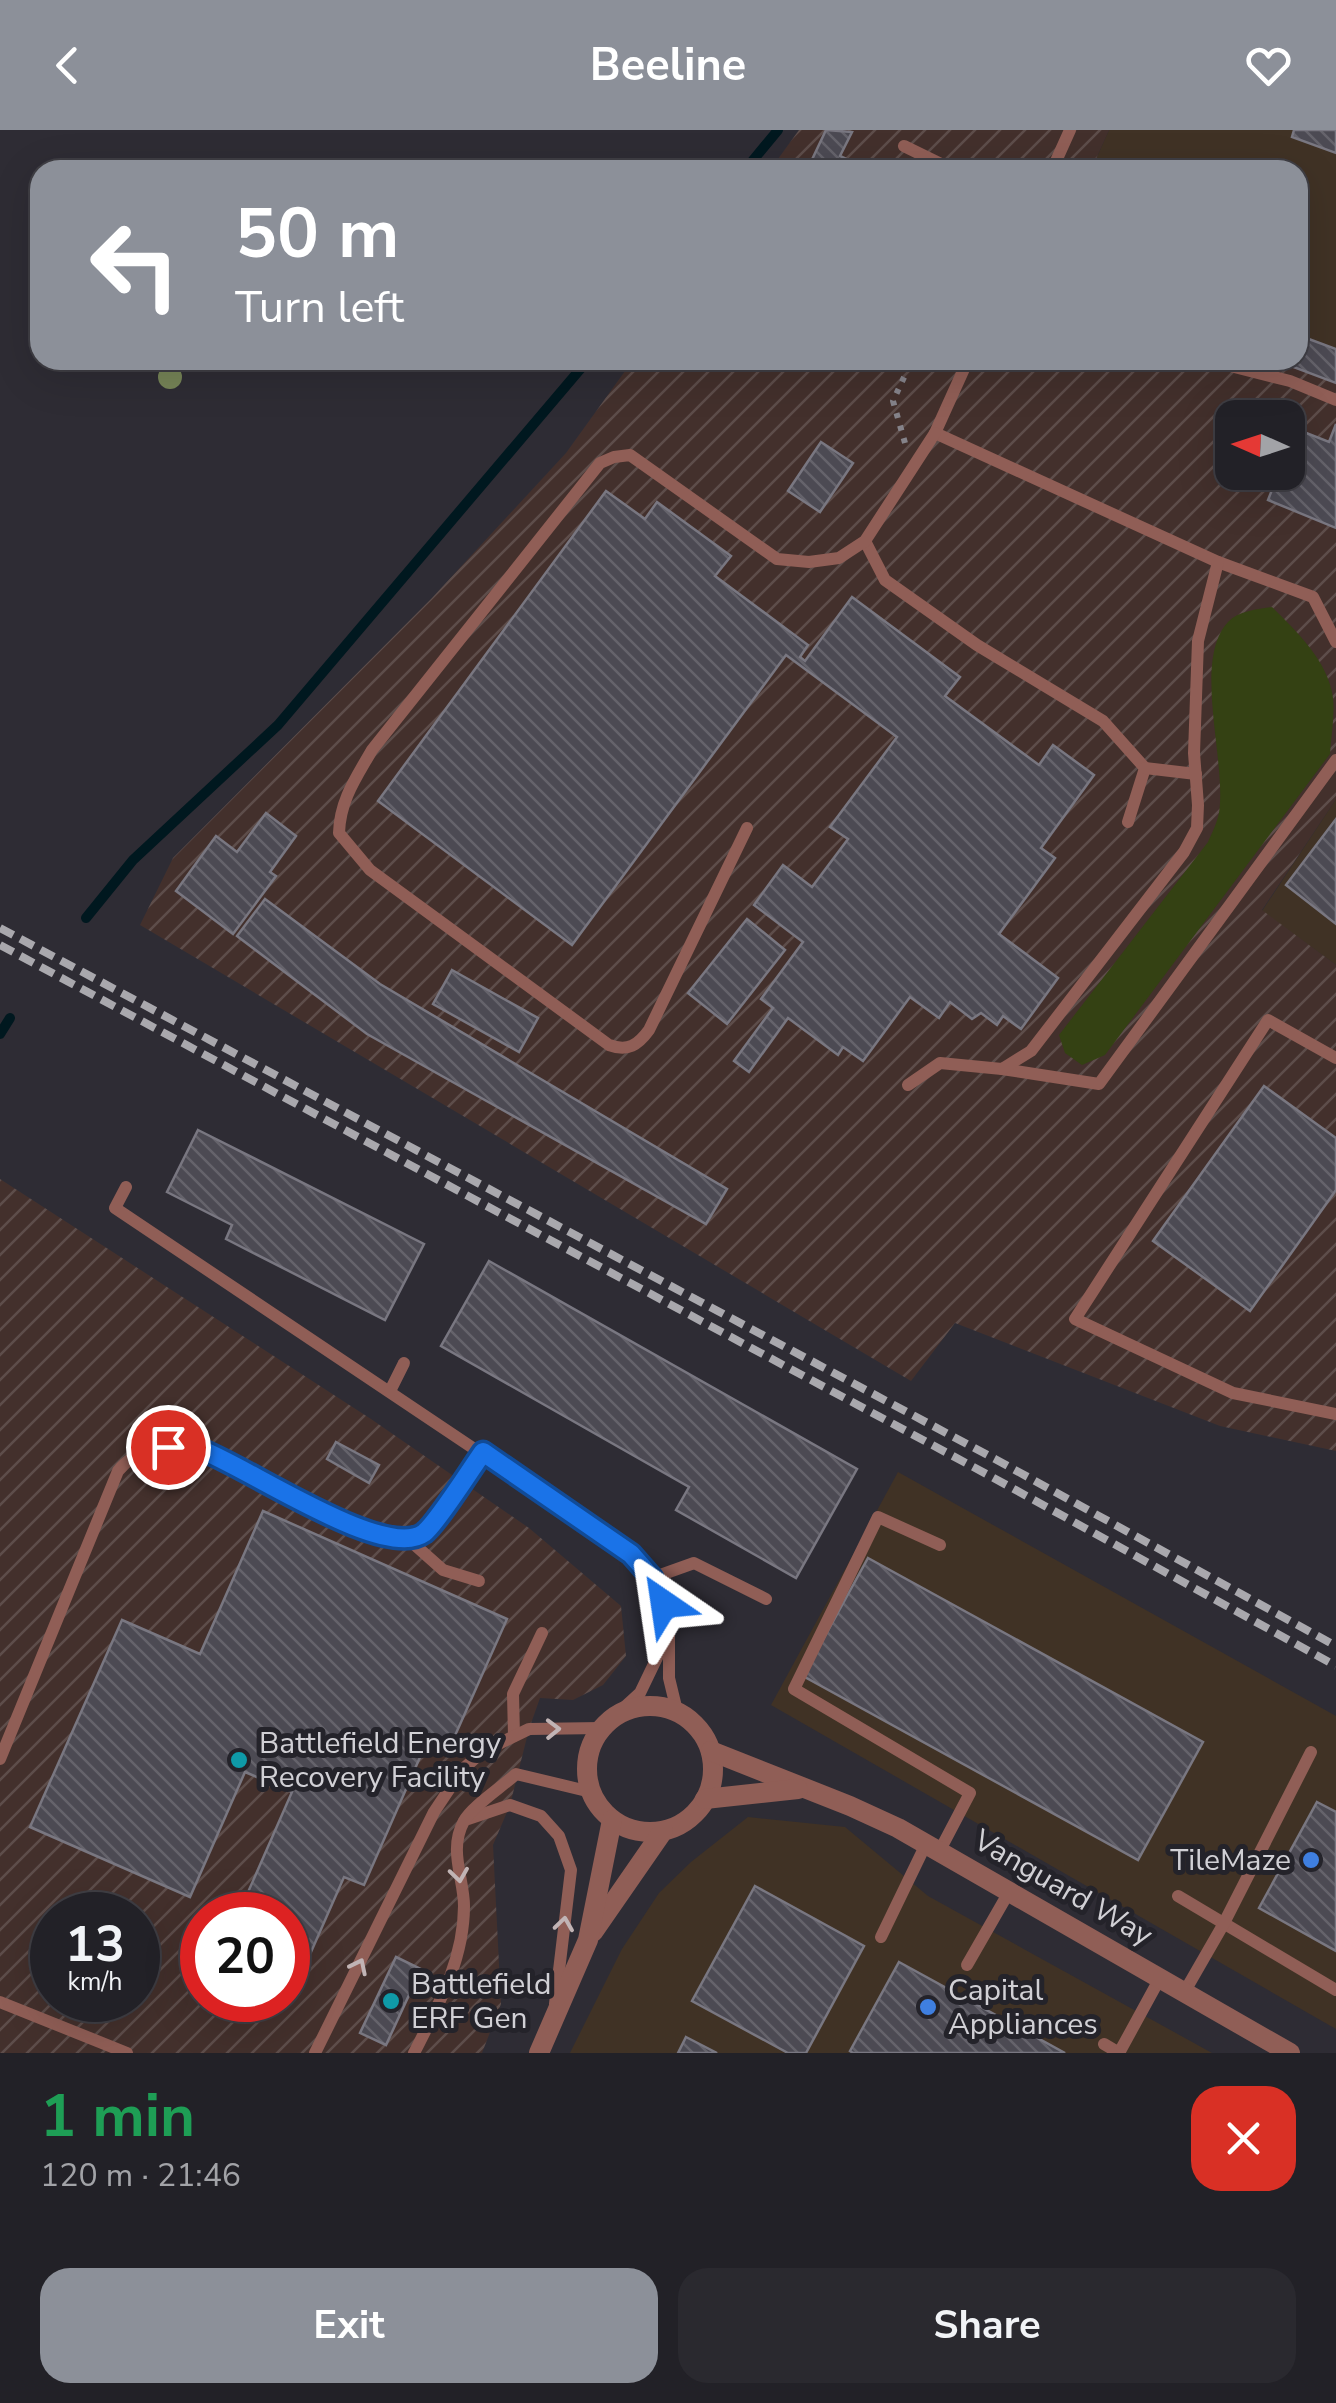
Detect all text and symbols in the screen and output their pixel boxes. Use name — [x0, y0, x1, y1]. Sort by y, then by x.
text: Beeline — [590, 35, 746, 96]
icon: back — [40, 38, 95, 93]
icon: heart — [1241, 38, 1296, 93]
text: 50 m — [235, 186, 399, 282]
icon: left — [70, 200, 200, 330]
text: Turn left — [235, 277, 404, 338]
north arrow — [1215, 400, 1305, 490]
map controls — [1215, 400, 1305, 490]
pin — [126, 1405, 211, 1490]
icon: arrive — [141, 1420, 196, 1475]
position arrow — [612, 1552, 716, 1656]
one-way arrow — [545, 1718, 561, 1739]
place label: Battlefield Energy Recovery Facility — [259, 1723, 502, 1798]
marker: Battlefield Energy Recovery Facility — [228, 1749, 250, 1771]
street label: Vanguard Way — [965, 1820, 1161, 1956]
place label: TileMaze — [1170, 1840, 1291, 1881]
marker: TileMaze — [1300, 1849, 1322, 1871]
one-way arrow — [448, 1867, 469, 1883]
speed limit sign: 20 — [180, 1892, 310, 2022]
text: 13 — [65, 1910, 125, 1979]
one-way arrow — [552, 1916, 573, 1932]
one-way arrow — [346, 1958, 366, 1976]
place label: Battlefield ERF Gen — [411, 1964, 551, 2039]
text: km/h — [67, 1965, 123, 1999]
place label: Capital Appliances — [948, 1970, 1098, 2045]
marker: Battlefield ERF Gen — [380, 1990, 402, 2012]
marker: Capital Appliances — [917, 1996, 939, 2018]
text: 1 min — [40, 2075, 195, 2157]
button: close — [1191, 2086, 1296, 2191]
text: 120 m · 21:46 — [40, 2154, 241, 2197]
button: Exit — [40, 2268, 658, 2383]
button: Share — [678, 2268, 1296, 2383]

